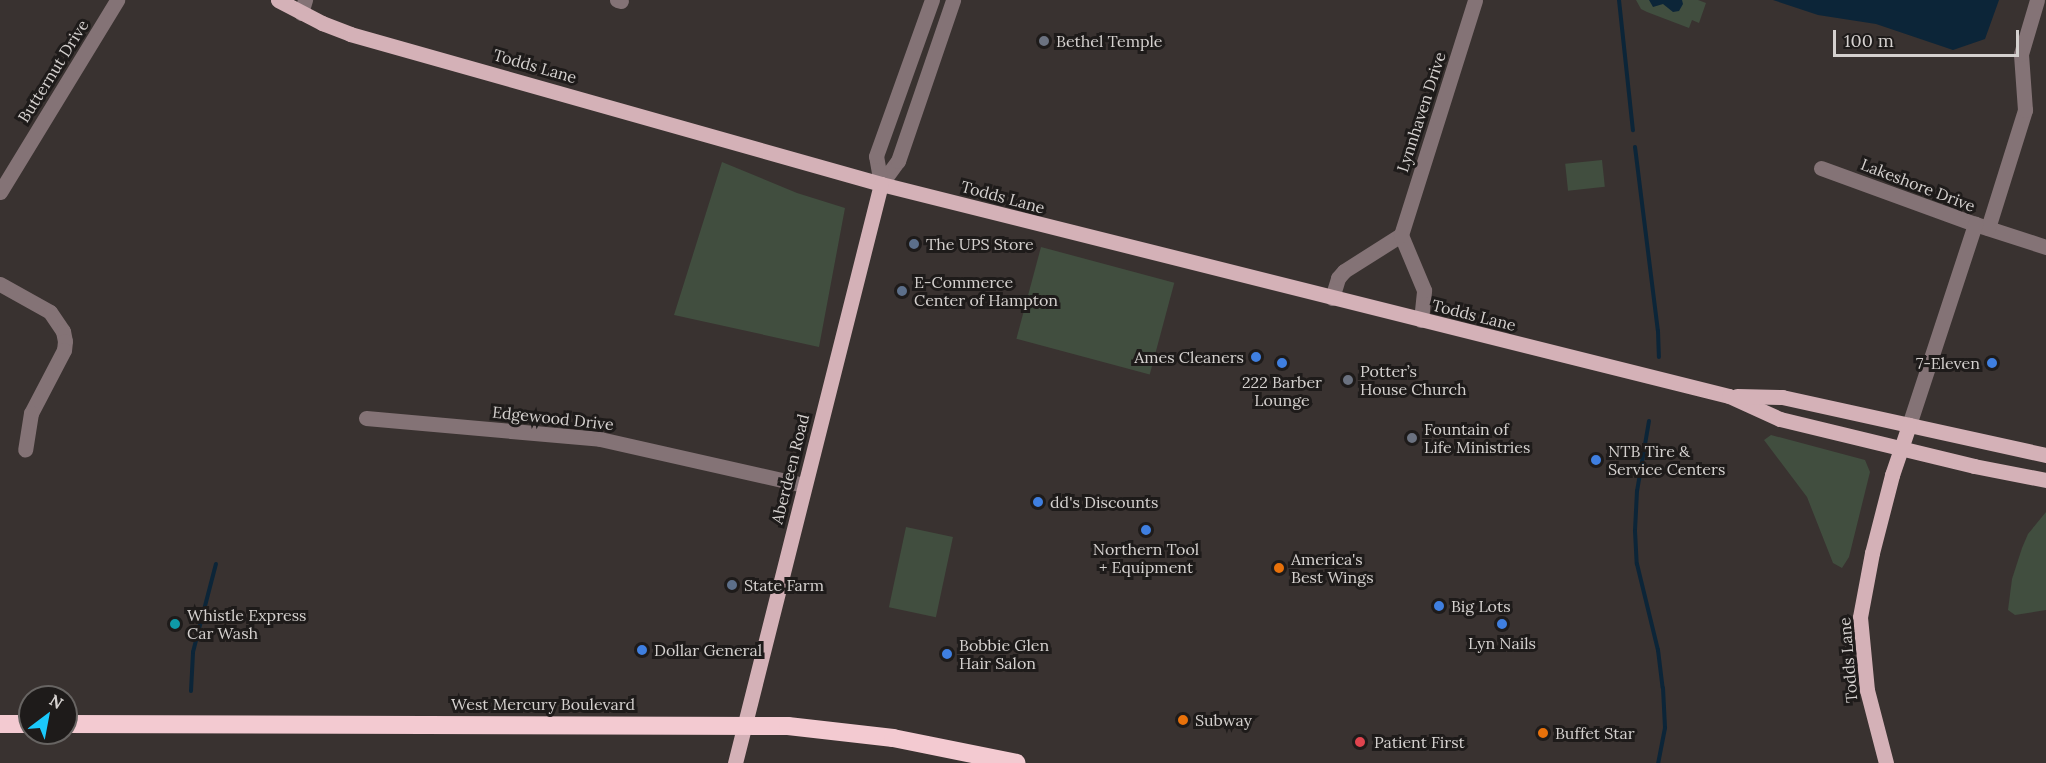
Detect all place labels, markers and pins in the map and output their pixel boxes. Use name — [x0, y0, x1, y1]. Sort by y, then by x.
place label: Bethel Temple — [1056, 31, 1163, 51]
marker: Bethel Temple — [1037, 34, 1051, 48]
place label: The UPS Store — [926, 234, 1034, 254]
marker: The UPS Store — [907, 237, 921, 251]
place label: E-Commerce Center of Hampton — [914, 272, 1058, 310]
marker: E-Commerce Center of Hampton — [895, 284, 909, 298]
place label: Ames Cleaners — [1134, 347, 1244, 367]
marker: Ames Cleaners — [1249, 350, 1263, 364]
place label: 7-Eleven — [1916, 353, 1980, 373]
marker: 222 Barber Lounge — [1275, 356, 1289, 370]
marker: 7-Eleven — [1985, 356, 1999, 370]
place label: Potter’s House Church — [1360, 361, 1467, 399]
place label: 222 Barber Lounge — [1242, 372, 1322, 410]
marker: Potter’s House Church — [1341, 373, 1355, 387]
place label: Fountain of Life Ministries — [1424, 419, 1530, 457]
marker: Fountain of Life Ministries — [1405, 431, 1419, 445]
place label: NTB Tire & Service Centers — [1608, 441, 1725, 479]
marker: NTB Tire & Service Centers — [1589, 453, 1603, 467]
place label: dd's Discounts — [1050, 492, 1158, 512]
marker: dd's Discounts — [1031, 495, 1045, 509]
marker: Northern Tool + Equipment — [1139, 523, 1153, 537]
place label: Northern Tool + Equipment — [1093, 539, 1199, 577]
place label: America's Best Wings — [1291, 549, 1374, 587]
marker: America's Best Wings — [1272, 561, 1286, 575]
place label: State Farm — [744, 575, 824, 595]
marker: State Farm — [725, 578, 739, 592]
place label: Big Lots — [1451, 596, 1511, 616]
marker: Big Lots — [1432, 599, 1446, 613]
place label: Whistle Express Car Wash — [187, 605, 306, 643]
marker: Whistle Express Car Wash — [168, 617, 182, 631]
marker: Lyn Nails — [1495, 617, 1509, 631]
place label: Lyn Nails — [1468, 633, 1536, 653]
place label: Bobbie Glen Hair Salon — [959, 635, 1049, 673]
place label: Dollar General — [654, 640, 762, 660]
marker: Dollar General — [635, 643, 649, 657]
marker: Bobbie Glen Hair Salon — [940, 647, 954, 661]
place label: Subway — [1195, 710, 1252, 730]
marker: Subway — [1176, 713, 1190, 727]
place label: Buffet Star — [1555, 723, 1635, 743]
marker: Buffet Star — [1536, 726, 1550, 740]
place label: Patient First — [1374, 732, 1465, 752]
marker: Patient First — [1351, 733, 1369, 751]

